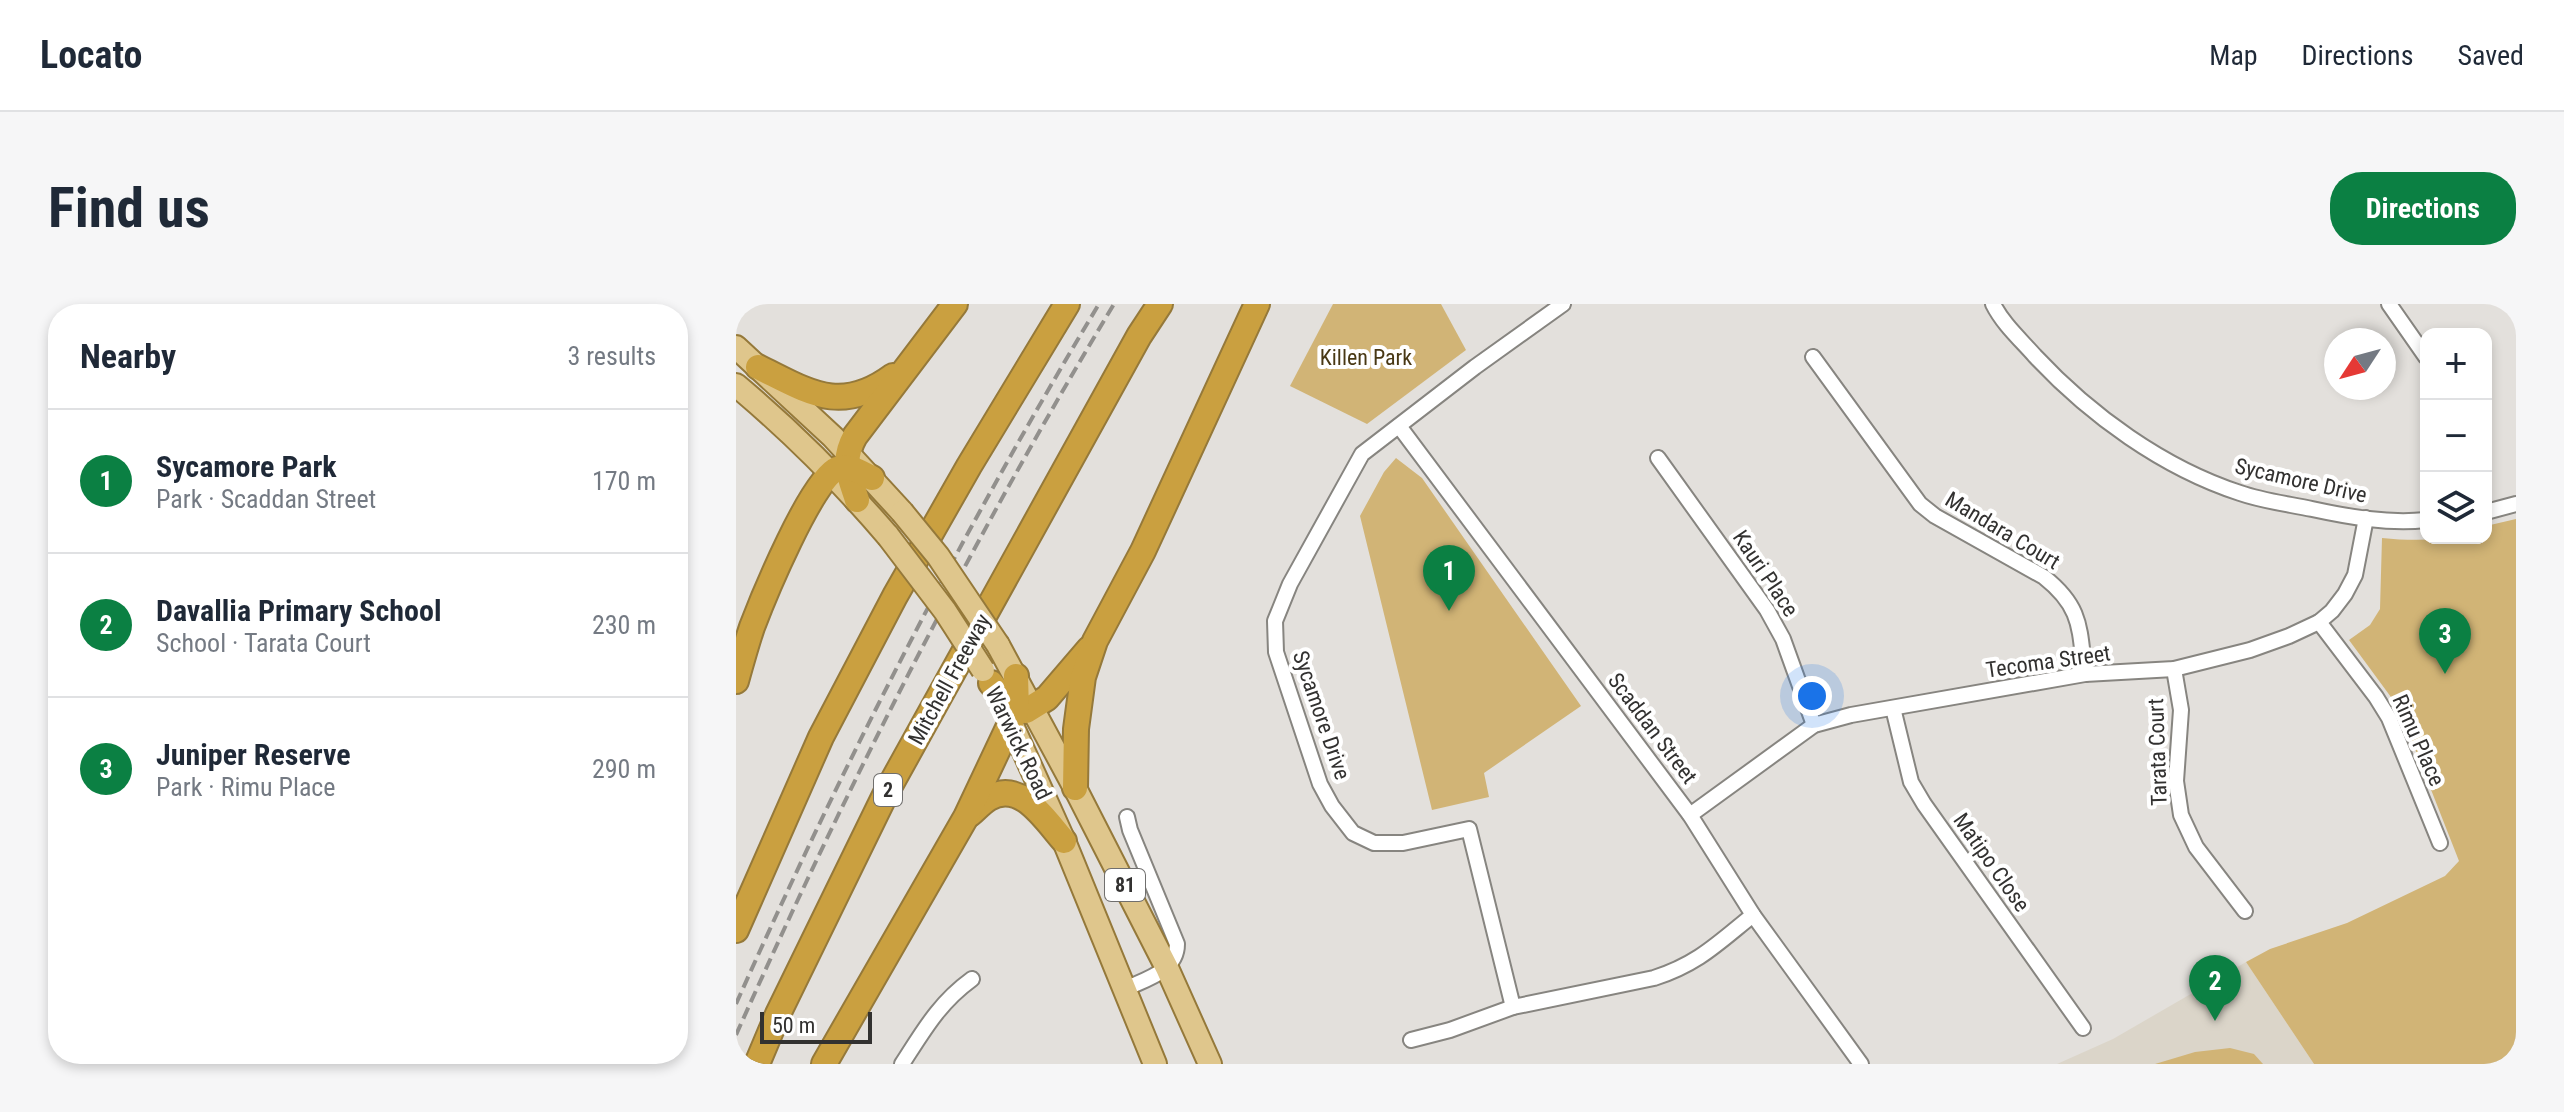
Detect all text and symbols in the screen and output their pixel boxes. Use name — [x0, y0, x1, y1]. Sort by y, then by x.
text: Locato — [40, 33, 142, 77]
text: Map — [2209, 39, 2258, 72]
text: Directions — [2302, 39, 2413, 72]
text: Saved — [2457, 39, 2524, 72]
button: Directions — [2330, 172, 2516, 245]
text: Find us — [48, 175, 210, 241]
north arrow — [2324, 328, 2396, 400]
map controls — [2420, 328, 2492, 544]
button: + — [2420, 328, 2492, 400]
text: Nearby — [80, 336, 176, 376]
text: 3 results — [567, 341, 656, 371]
park label: Killen Park — [1320, 345, 1412, 370]
button: − — [2420, 400, 2492, 472]
text: Sycamore Park — [156, 449, 337, 484]
street label: Sycamore Drive — [2233, 453, 2369, 508]
text: 1 — [99, 466, 113, 496]
text: 170 m — [592, 466, 656, 496]
button: layers — [2420, 472, 2492, 544]
text: Park · Scaddan Street — [156, 484, 376, 514]
street label: Mandara Court — [1941, 486, 2064, 574]
street label: Kauri Place — [1728, 526, 1803, 621]
pin: 1 — [1423, 545, 1475, 611]
text: Davallia Primary School — [156, 593, 442, 628]
pin: 3 — [2419, 608, 2471, 674]
street label: Mitchell Freeway — [903, 609, 996, 749]
text: 2 — [99, 610, 113, 640]
text: 230 m — [592, 610, 656, 640]
text: School · Tarata Court — [156, 628, 371, 658]
street label: Tecoma Street — [1984, 640, 2112, 683]
street label: Sycamore Drive — [1288, 648, 1355, 783]
street label: Scaddan Street — [1603, 668, 1702, 788]
your location — [1792, 676, 1832, 716]
street label: Warwick Road — [980, 683, 1057, 804]
street label: Rimu Place — [2387, 691, 2450, 790]
street label: Tarata Court — [2143, 698, 2172, 806]
text: Juniper Reserve — [156, 737, 351, 772]
text: 3 — [99, 754, 113, 784]
text: 290 m — [592, 754, 656, 784]
text: Park · Rimu Place — [156, 772, 336, 802]
road number: 2 — [874, 774, 902, 806]
street label: Matipo Close — [1948, 808, 2035, 916]
road number: 81 — [1105, 869, 1145, 901]
pin: 2 — [2189, 955, 2241, 1021]
scale bar — [760, 1008, 872, 1044]
text: 50 m — [772, 1013, 815, 1038]

